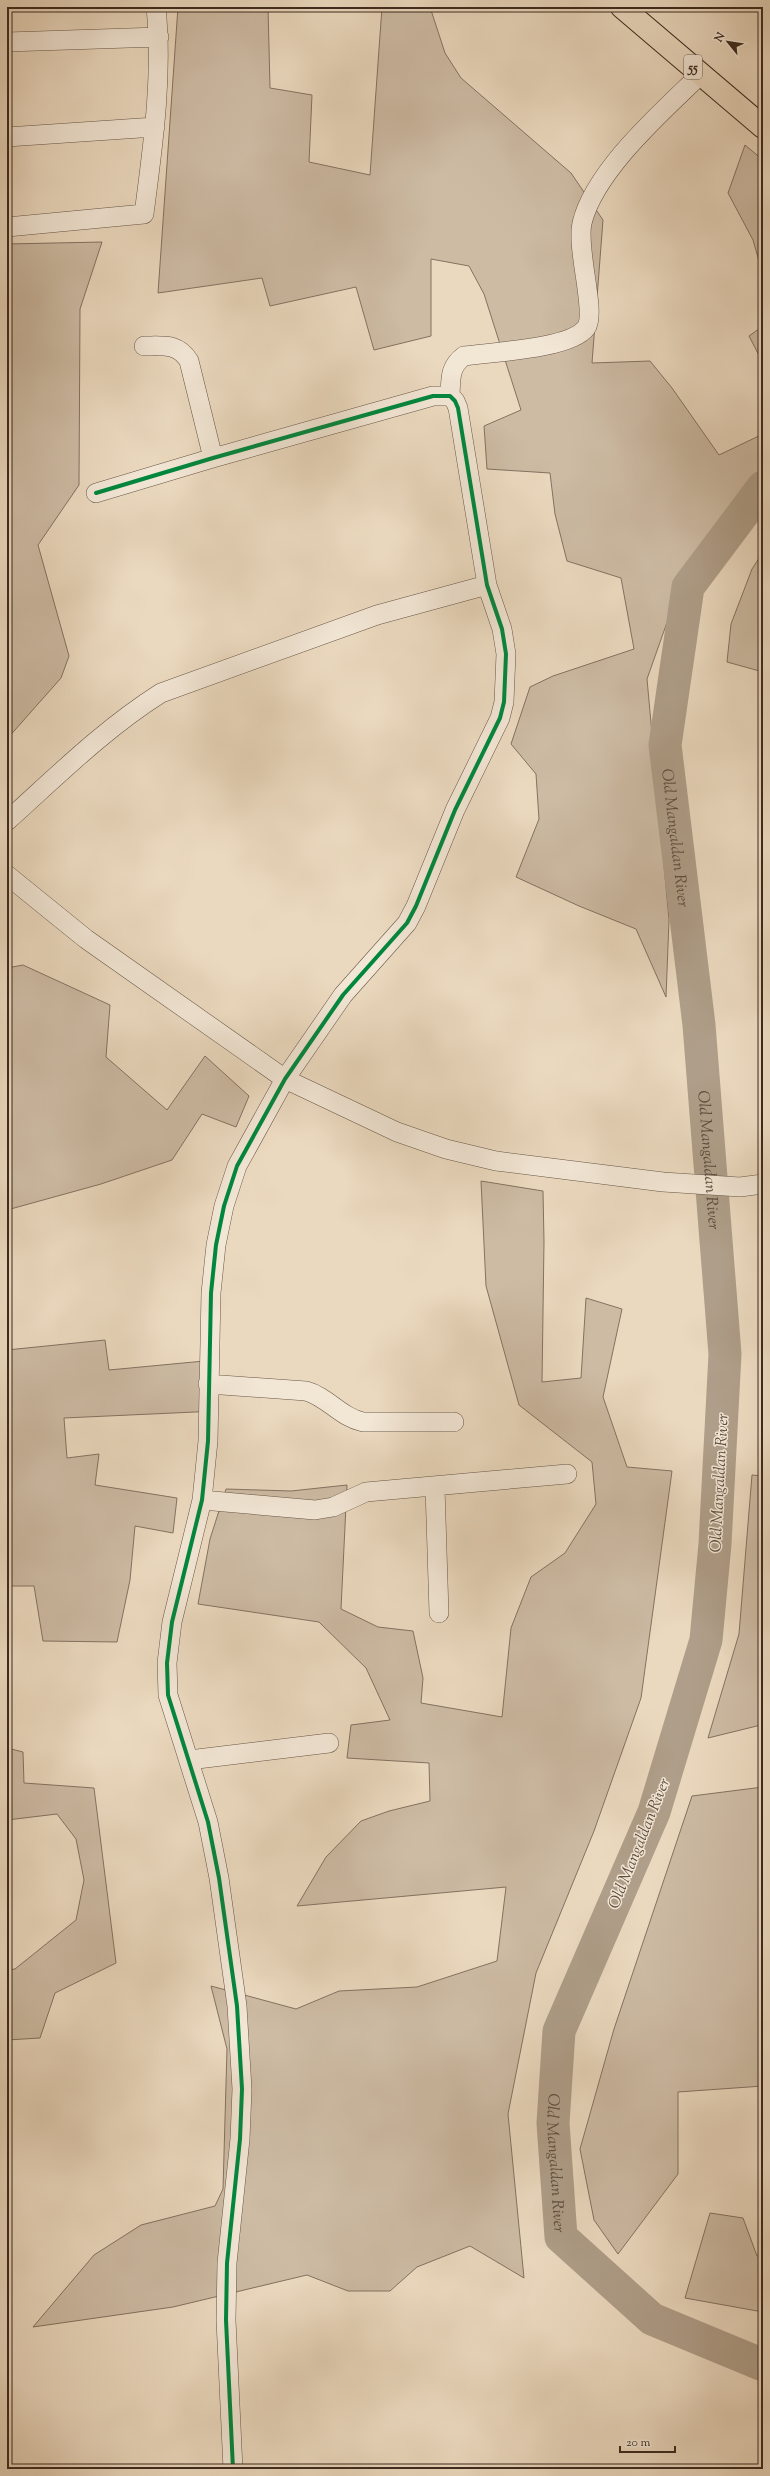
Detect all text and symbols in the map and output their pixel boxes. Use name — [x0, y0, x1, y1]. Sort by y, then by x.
north arrow — [708, 22, 748, 62]
text: N — [711, 30, 729, 46]
road number: 55 — [684, 55, 702, 79]
water label: Old Mangaldan River — [654, 767, 694, 909]
water label: Old Mangaldan River — [690, 1090, 724, 1231]
water label: Old Mangaldan River — [705, 1413, 736, 1553]
water label: Old Mangaldan River — [604, 1775, 677, 1913]
water label: Old Mangaldan River — [539, 2092, 570, 2234]
scale bar — [620, 2428, 675, 2454]
text: 20 m — [626, 2434, 651, 2452]

